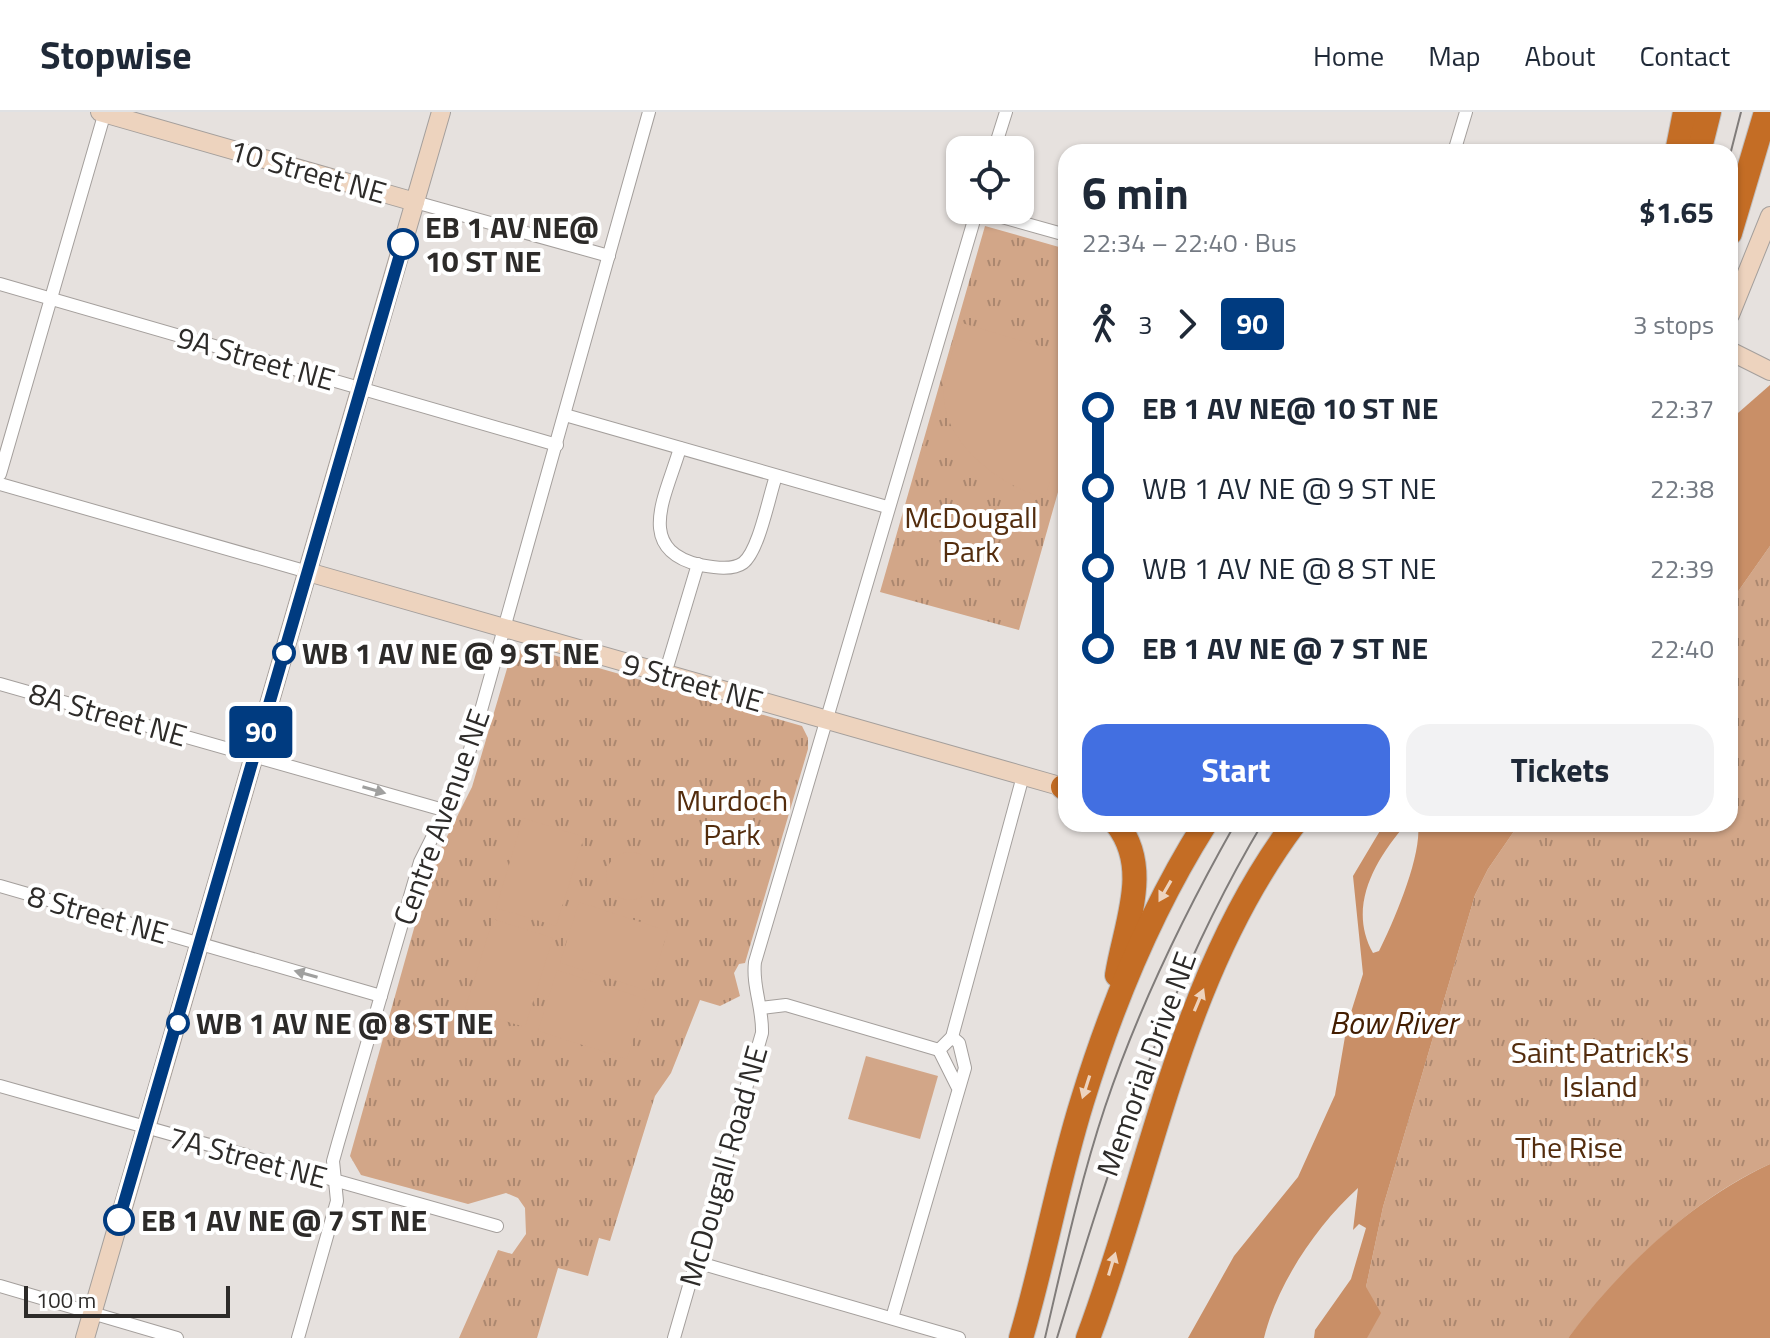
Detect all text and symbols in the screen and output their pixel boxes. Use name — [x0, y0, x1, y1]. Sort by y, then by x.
text: Stopwise — [40, 26, 192, 84]
text: Home — [1313, 34, 1384, 77]
text: Map — [1428, 34, 1481, 77]
text: About — [1525, 34, 1595, 77]
text: Contact — [1639, 34, 1730, 77]
street label: 10 Street NE — [224, 127, 392, 215]
map controls — [946, 136, 1034, 224]
button: locate — [946, 136, 1034, 224]
text: 6 min — [1082, 159, 1189, 226]
text: $1.65 — [1639, 189, 1714, 235]
place label: EB 1 AV NE@ 10 ST NE — [425, 204, 598, 284]
text: 22:34 – 22:40 · Bus — [1082, 223, 1297, 262]
marker: EB 1 AV NE@ 10 ST NE — [388, 229, 418, 259]
icon: walk — [1082, 302, 1126, 346]
icon: forward — [1165, 302, 1209, 346]
text: 90 — [1237, 302, 1268, 345]
text: 3 — [1138, 305, 1153, 344]
text: 3 stops — [1633, 305, 1714, 344]
street label: 9A Street NE — [172, 314, 340, 402]
text: EB 1 AV NE@ 10 ST NE — [1142, 385, 1438, 431]
text: 22:37 — [1650, 389, 1714, 428]
text: WB 1 AV NE @ 9 ST NE — [1142, 465, 1436, 511]
text: 22:38 — [1650, 469, 1714, 508]
park label: McDougall Park — [904, 494, 1038, 574]
text: WB 1 AV NE @ 8 ST NE — [1142, 545, 1436, 591]
text: 22:39 — [1650, 549, 1714, 588]
text: EB 1 AV NE @ 7 ST NE — [1142, 625, 1428, 671]
text: 22:40 — [1650, 629, 1714, 668]
place label: WB 1 AV NE @ 9 ST NE — [302, 630, 599, 676]
street label: 9 Street NE — [617, 640, 769, 724]
marker: WB 1 AV NE @ 9 ST NE — [273, 642, 295, 664]
street label: 8A Street NE — [24, 670, 192, 758]
street label: Centre Avenue NE — [381, 703, 501, 931]
line badge: 90 — [225, 706, 297, 758]
text: 90 — [245, 710, 277, 753]
button: Start — [1082, 724, 1390, 816]
button: Tickets — [1406, 724, 1714, 816]
park label: Murdoch Park — [676, 777, 788, 857]
one-way arrow — [362, 784, 386, 797]
street label: 8 Street NE — [22, 872, 174, 956]
one-way arrow — [1159, 880, 1173, 902]
street label: Memorial Drive NE — [1084, 945, 1208, 1183]
one-way arrow — [293, 967, 317, 980]
one-way arrow — [1192, 988, 1205, 1012]
water label: Bow River — [1329, 998, 1461, 1046]
place label: WB 1 AV NE @ 8 ST NE — [196, 1000, 493, 1046]
marker: WB 1 AV NE @ 8 ST NE — [167, 1012, 189, 1034]
park label: Saint Patrick's Island — [1511, 1029, 1689, 1109]
street label: McDougall Road NE — [667, 1040, 779, 1292]
one-way arrow — [1080, 1076, 1092, 1100]
street label: 7A Street NE — [164, 1114, 332, 1200]
park label: The Rise — [1515, 1124, 1623, 1170]
place label: EB 1 AV NE @ 7 ST NE — [141, 1197, 427, 1243]
marker: EB 1 AV NE @ 7 ST NE — [104, 1205, 134, 1235]
one-way arrow — [1106, 1251, 1119, 1275]
scale bar — [24, 1282, 230, 1318]
text: 100 m — [36, 1283, 96, 1317]

